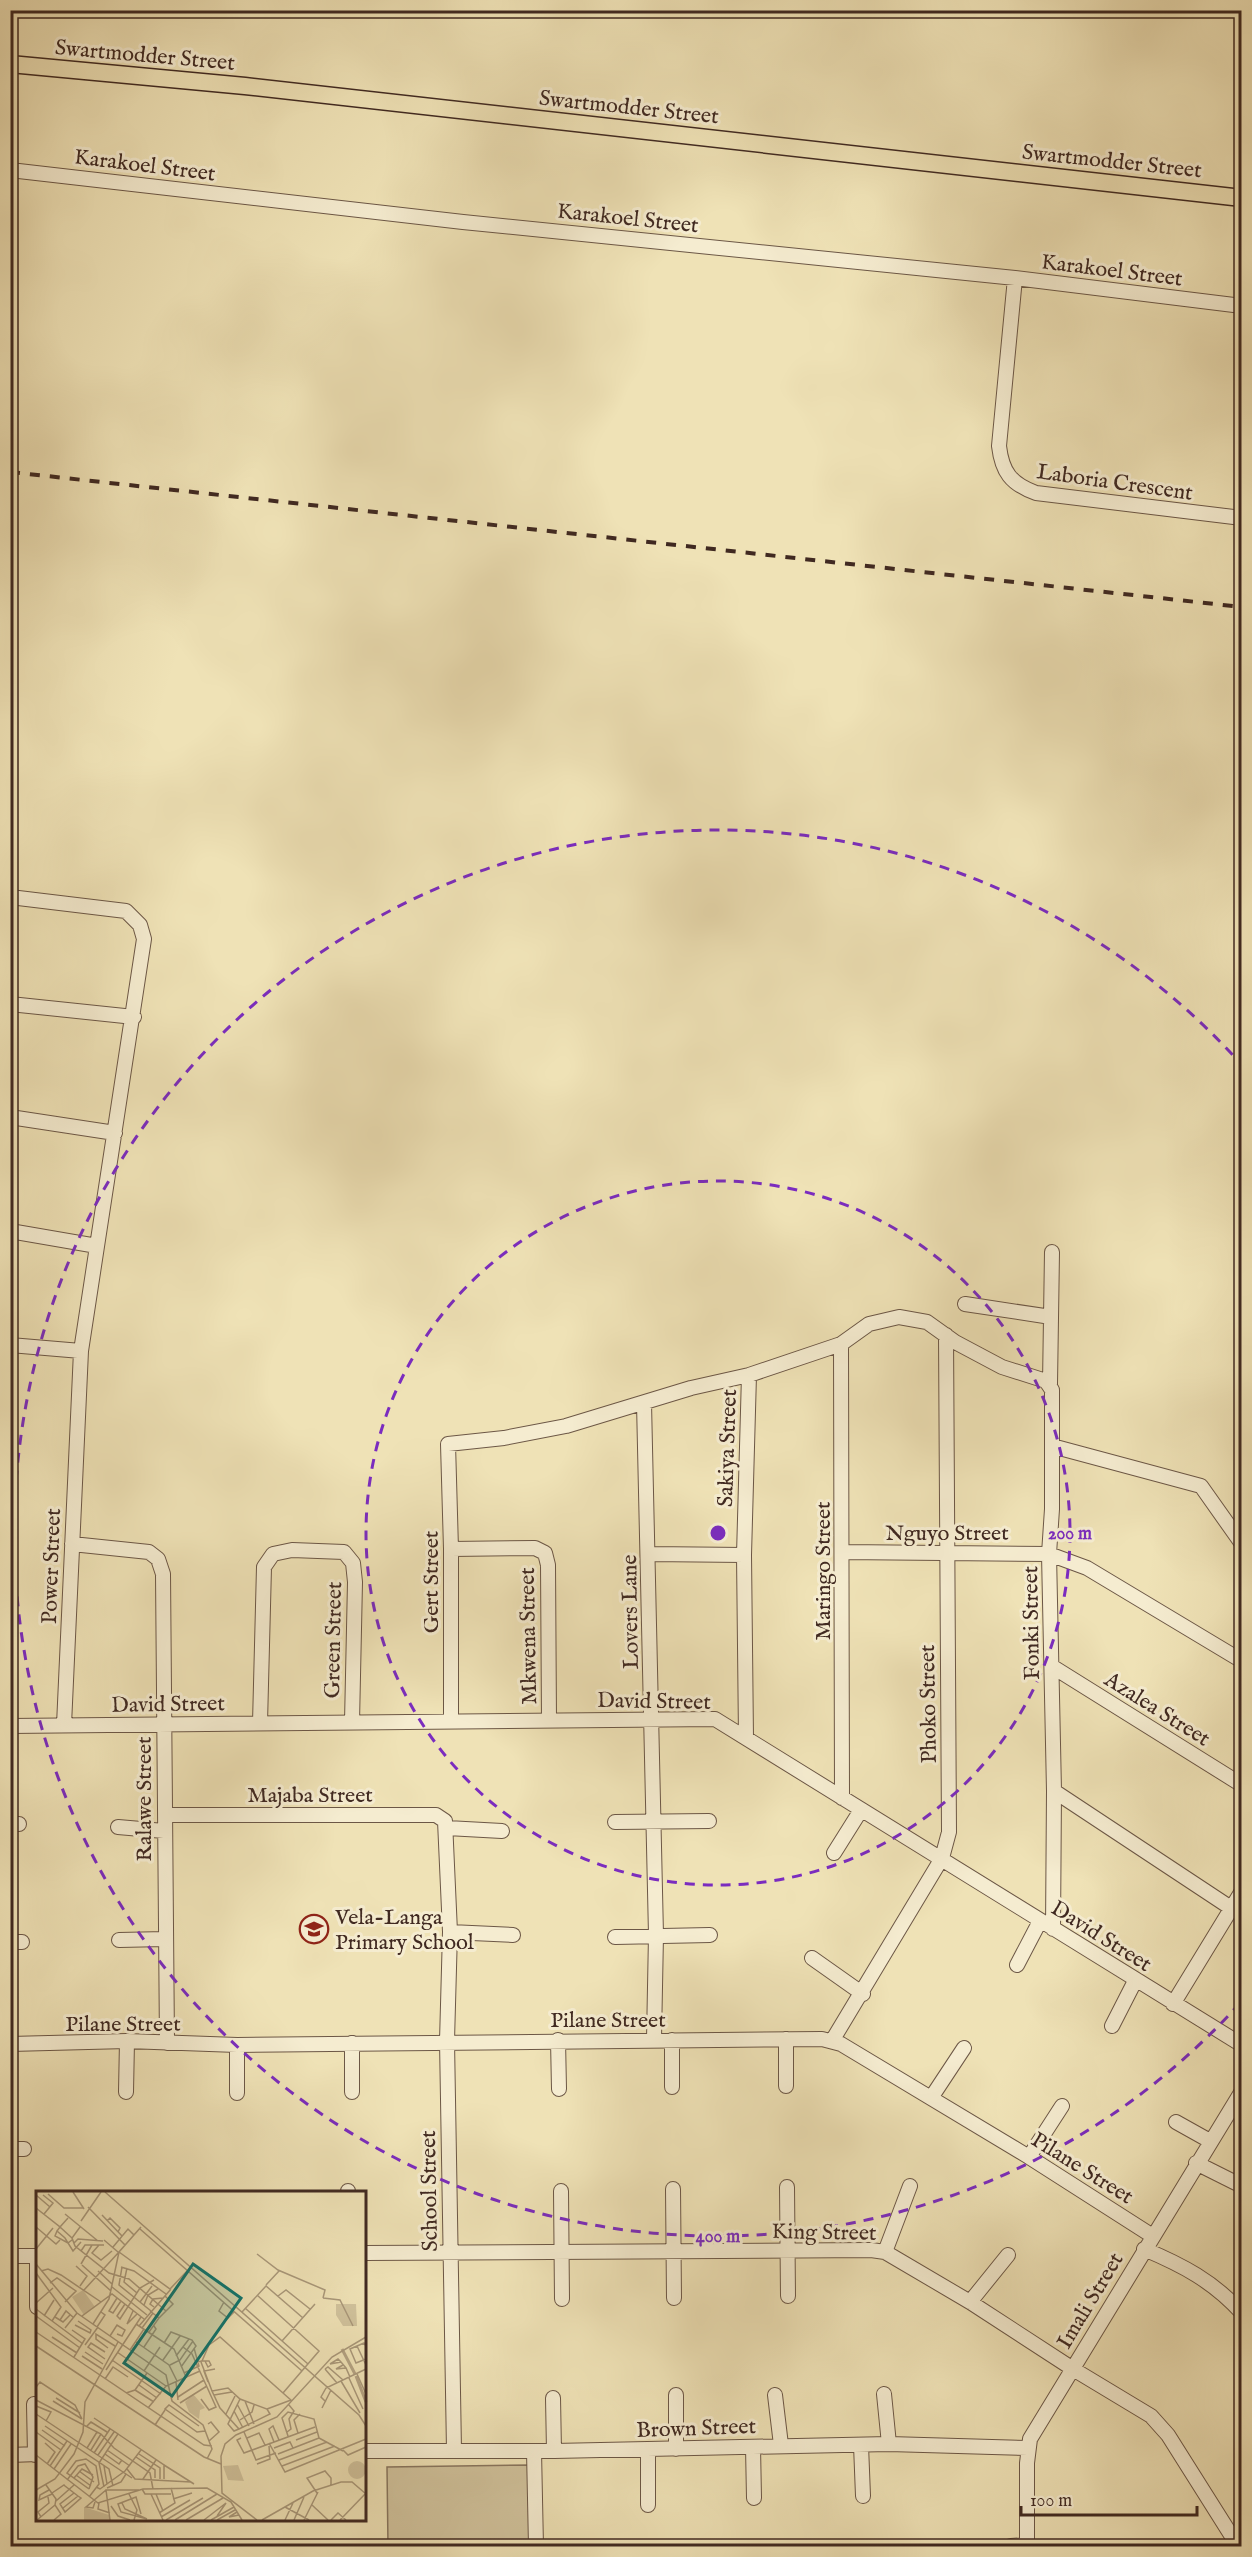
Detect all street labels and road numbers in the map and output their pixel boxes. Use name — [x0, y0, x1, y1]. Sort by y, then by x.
street label: Swartmodder Street — [54, 34, 236, 78]
street label: Swartmodder Street — [538, 85, 720, 131]
street label: Swartmodder Street — [1021, 139, 1203, 185]
street label: Karakoel Street — [73, 143, 217, 189]
street label: Karakoel Street — [556, 198, 700, 240]
street label: Karakoel Street — [1040, 248, 1184, 294]
street label: Laboria Crescent — [1035, 458, 1195, 508]
street label: Sakiya Street — [712, 1388, 744, 1508]
street label: Maringo Street — [810, 1501, 838, 1641]
street label: Power Street — [36, 1507, 68, 1624]
street label: Nguyo Street — [885, 1520, 1009, 1548]
street label: Gert Street — [418, 1530, 446, 1633]
street label: Lovers Lane — [616, 1554, 646, 1670]
street label: Fonki Street — [1017, 1565, 1047, 1680]
street label: Mkwena Street — [514, 1567, 544, 1705]
street label: Green Street — [319, 1581, 349, 1699]
street label: Phoko Street — [914, 1644, 944, 1764]
street label: Azalea Street — [1098, 1666, 1215, 1753]
street label: David Street — [597, 1687, 711, 1717]
street label: David Street — [111, 1690, 226, 1720]
street label: Ralawe Street — [131, 1736, 159, 1862]
street label: Majaba Street — [247, 1782, 373, 1810]
street label: David Street — [1045, 1895, 1157, 1979]
street label: Pilane Street — [550, 2007, 666, 2035]
street label: Pilane Street — [65, 2011, 181, 2039]
street label: Pilane Street — [1026, 2126, 1139, 2211]
street label: School Street — [415, 2130, 445, 2252]
street label: King Street — [771, 2218, 877, 2248]
street label: Imali Street — [1051, 2247, 1131, 2354]
street label: Brown Street — [636, 2413, 757, 2445]

